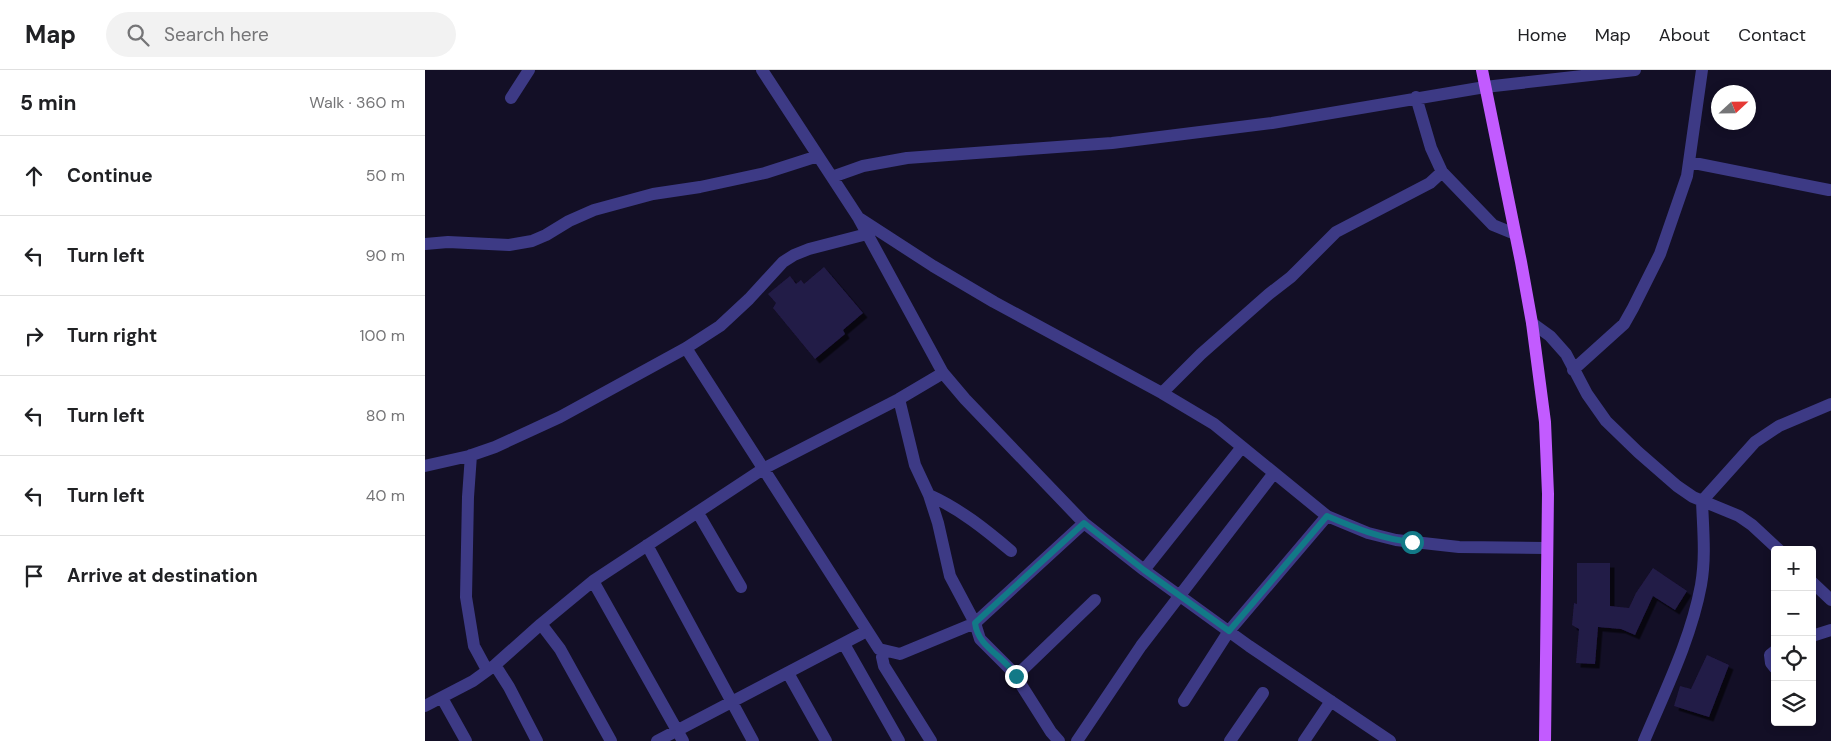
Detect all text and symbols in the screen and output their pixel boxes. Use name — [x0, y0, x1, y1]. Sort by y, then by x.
search box — [106, 12, 456, 57]
text: Map — [25, 19, 76, 50]
icon: search — [124, 21, 152, 49]
text: Search here — [164, 22, 269, 47]
text: Home — [1517, 23, 1567, 47]
text: Map — [1595, 23, 1631, 47]
text: About — [1659, 23, 1710, 47]
text: Contact — [1738, 23, 1806, 47]
north arrow — [1711, 85, 1756, 130]
text: 5 min — [20, 89, 76, 117]
text: Walk · 360 m — [309, 92, 405, 113]
icon: ahead — [20, 162, 48, 190]
text: Continue — [67, 163, 153, 188]
text: 50 m — [366, 165, 405, 186]
icon: left — [20, 242, 48, 270]
text: Turn left — [67, 243, 145, 268]
text: 90 m — [365, 245, 405, 266]
icon: right — [20, 322, 48, 350]
text: Turn right — [67, 323, 157, 348]
text: 100 m — [360, 325, 405, 346]
icon: left — [20, 402, 48, 430]
text: Turn left — [67, 403, 145, 428]
text: 80 m — [366, 405, 405, 426]
icon: left — [20, 482, 48, 510]
text: Turn left — [67, 483, 145, 508]
text: 40 m — [366, 485, 405, 506]
route start — [1401, 531, 1424, 554]
map controls — [1771, 546, 1816, 726]
button: + — [1771, 546, 1816, 591]
icon: arrive — [20, 562, 48, 590]
text: Arrive at destination — [67, 563, 258, 588]
button: − — [1771, 591, 1816, 636]
button: locate — [1771, 636, 1816, 681]
route end — [1005, 665, 1028, 688]
button: layers — [1771, 681, 1816, 726]

